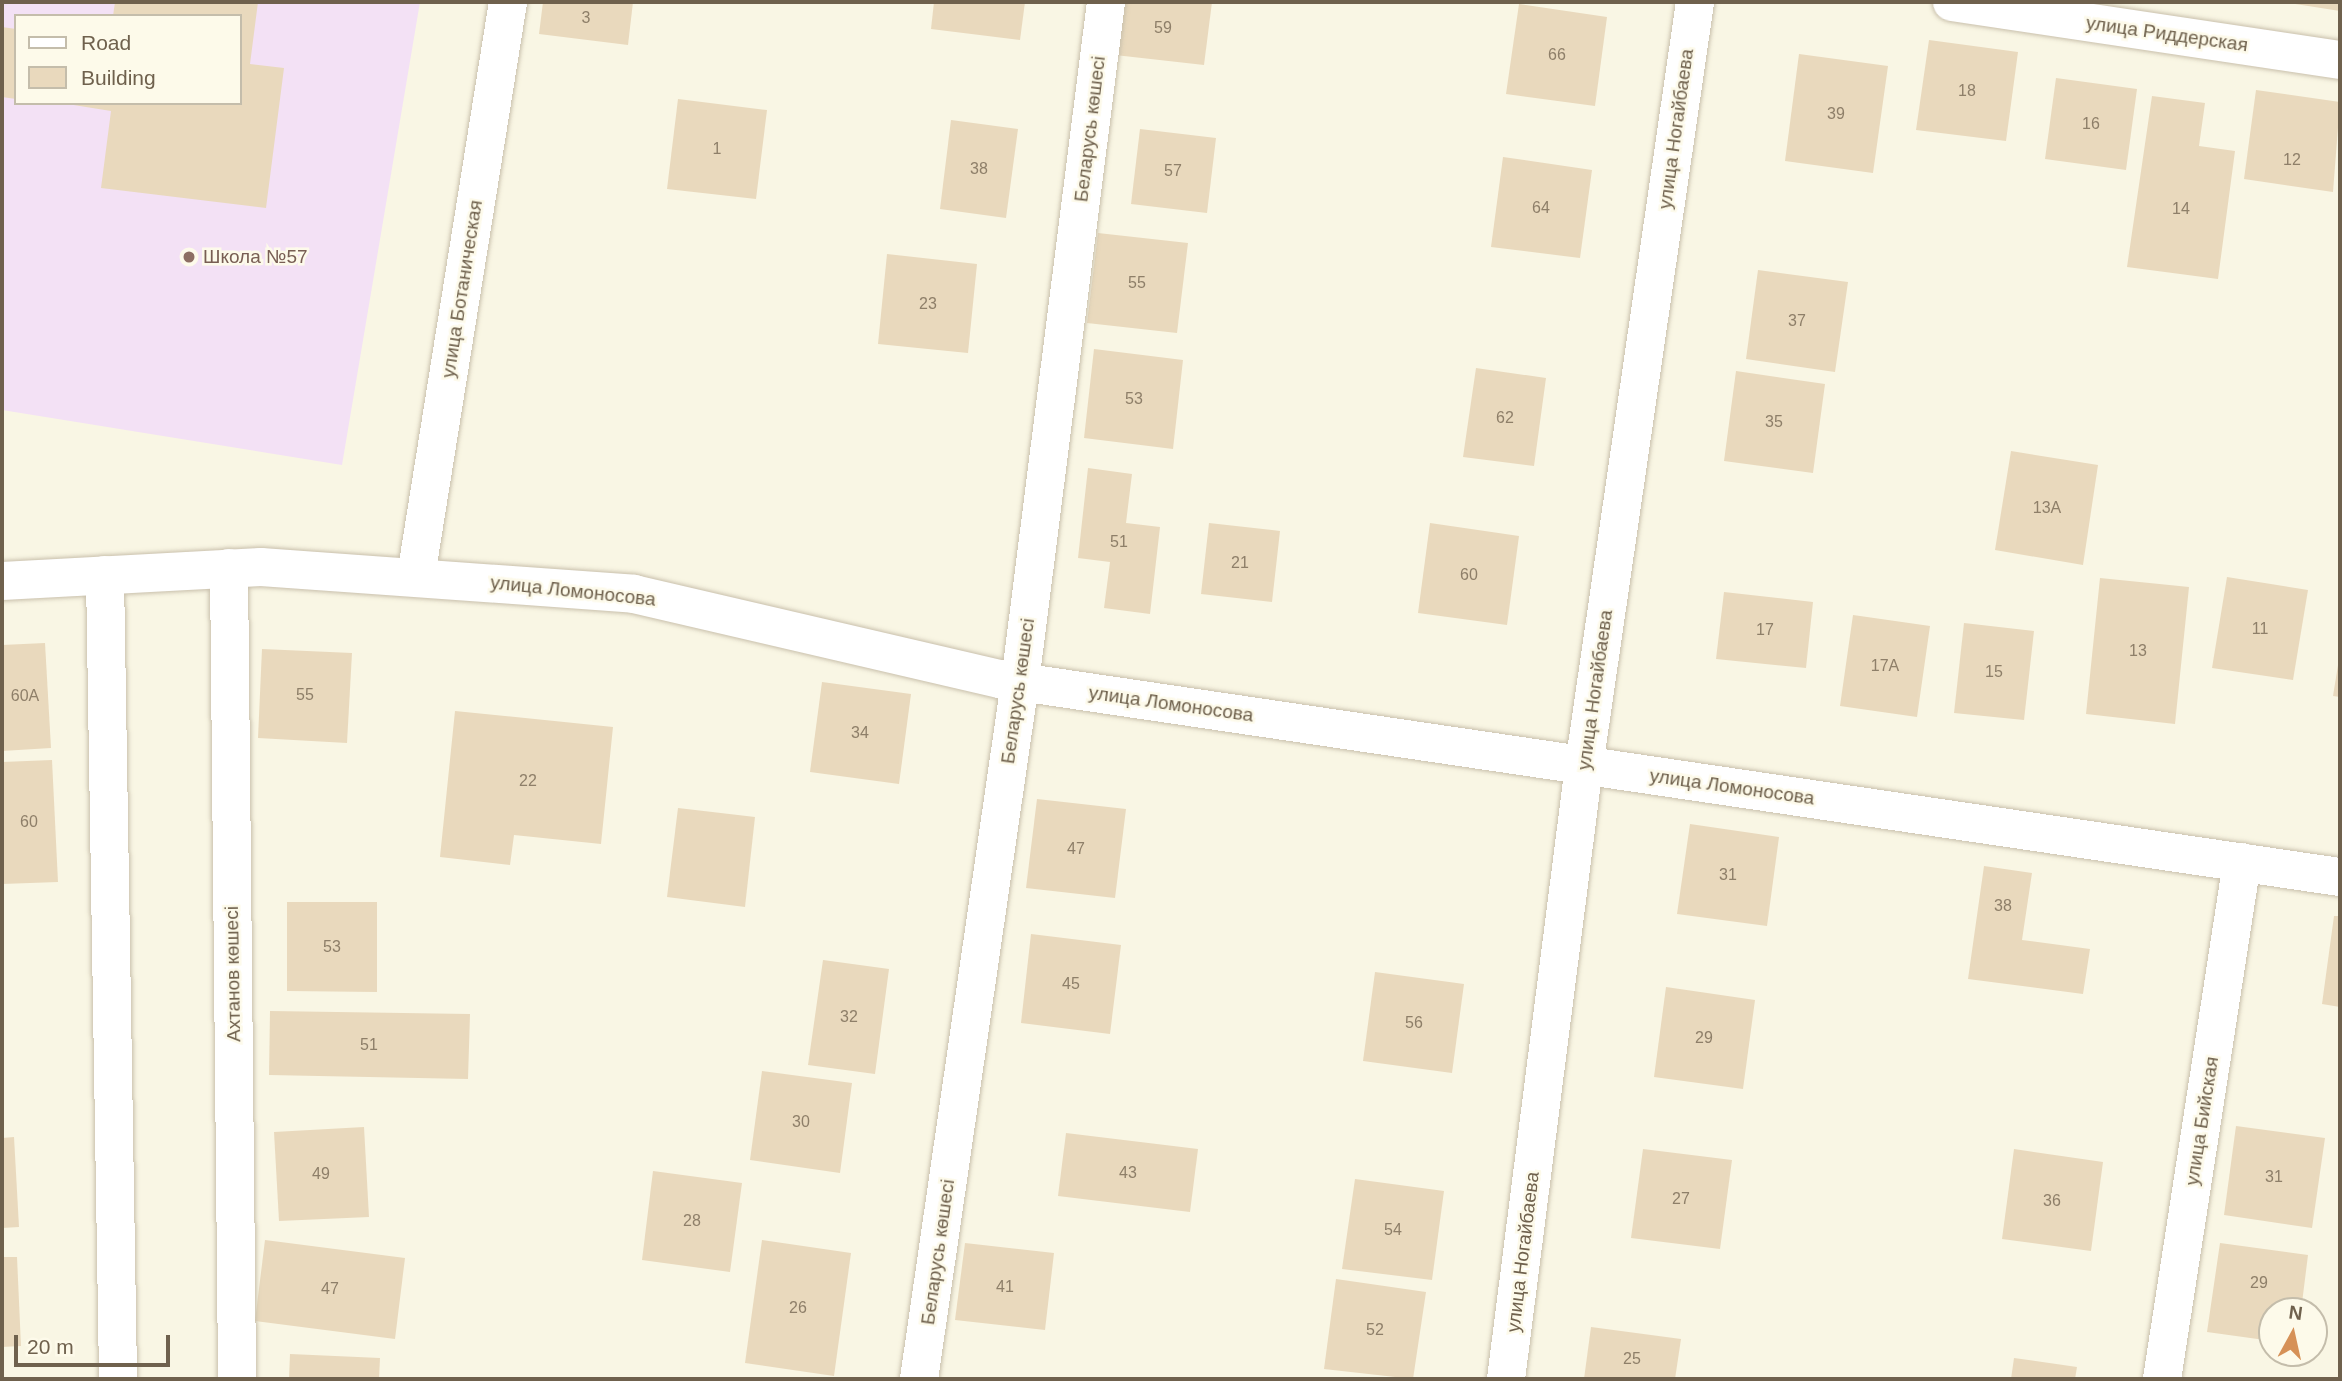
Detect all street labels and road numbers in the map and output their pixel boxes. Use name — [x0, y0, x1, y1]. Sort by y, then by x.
street label: улица Риддерская — [2085, 11, 2249, 57]
street label: улица Ногайбаева — [1653, 47, 1699, 211]
street label: Беларусь көшесі — [1070, 55, 1110, 203]
street label: улица Ботаническая — [437, 198, 487, 380]
street label: улица Ломоносова — [489, 571, 657, 611]
street label: улица Ногайбаева — [1572, 608, 1618, 772]
street label: Беларусь көшесі — [996, 617, 1040, 765]
street label: улица Ломоносова — [1087, 681, 1255, 727]
street label: улица Ломоносова — [1648, 764, 1816, 810]
street label: Ахтанов көшесі — [220, 906, 246, 1042]
street label: улица Бийская — [2181, 1055, 2223, 1187]
street label: улица Ногайбаева — [1502, 1170, 1544, 1334]
street label: Беларусь көшесі — [916, 1178, 960, 1326]

